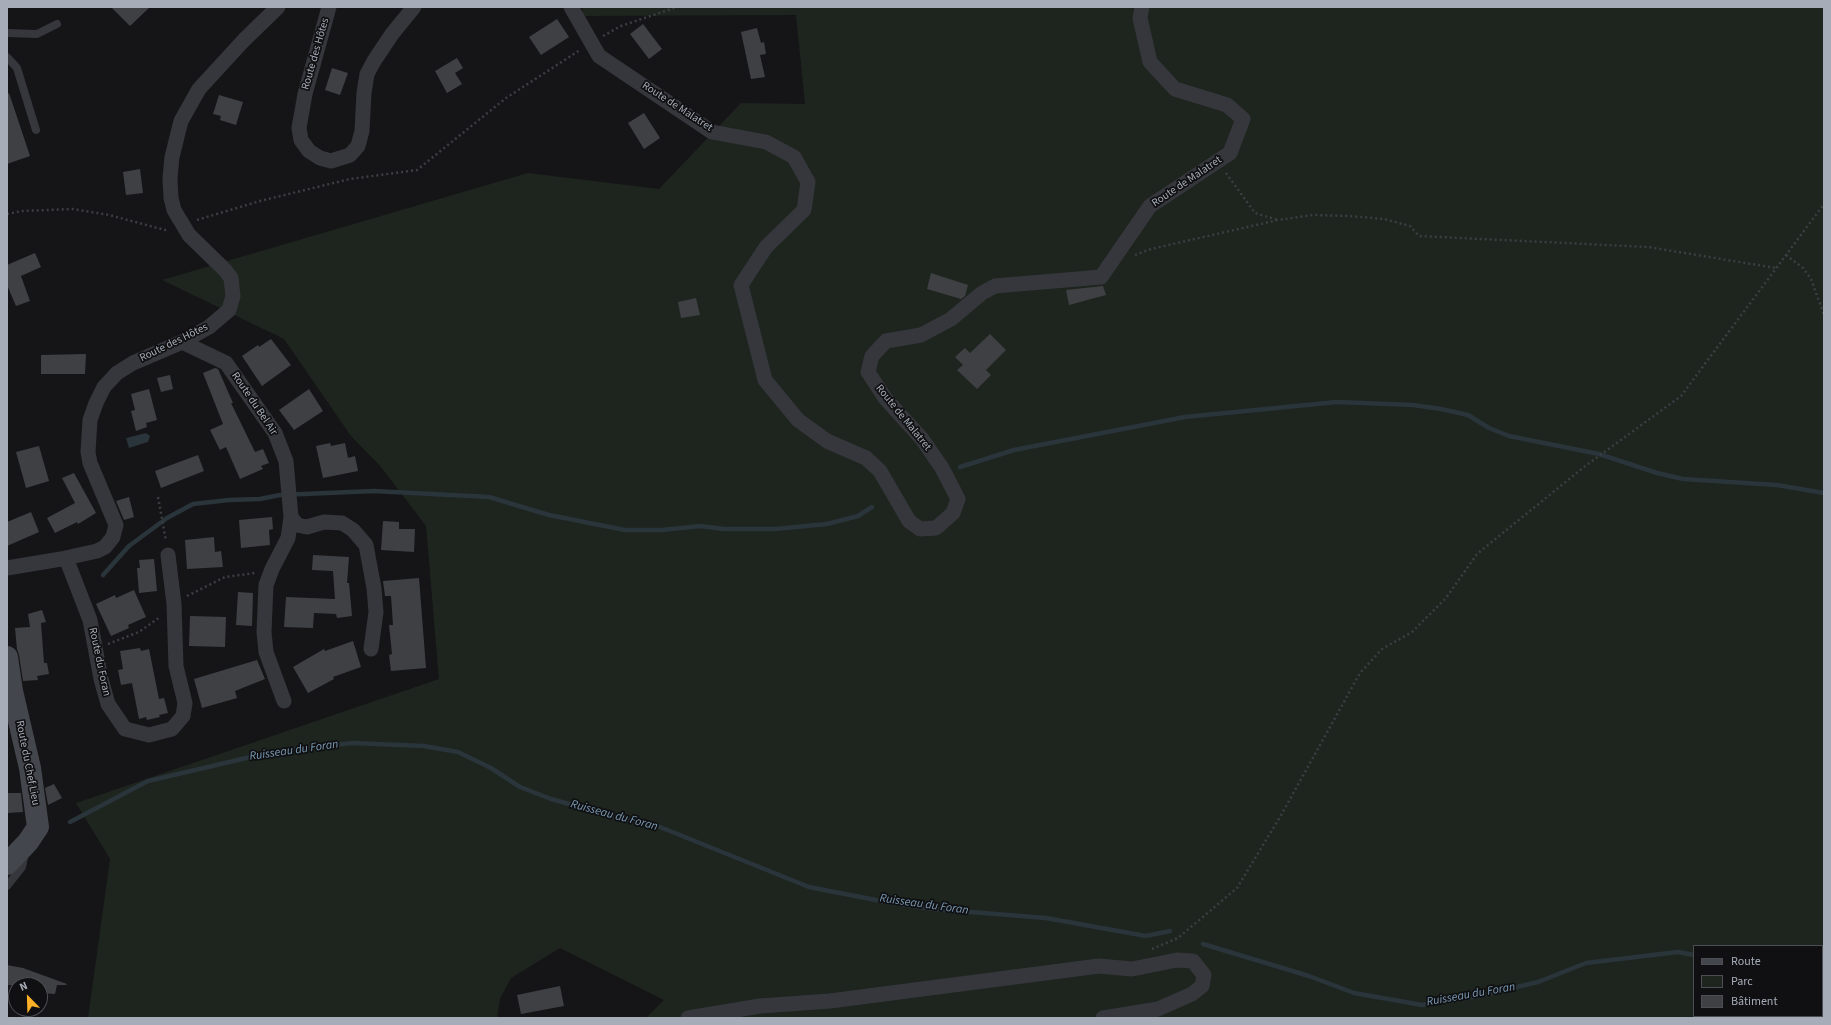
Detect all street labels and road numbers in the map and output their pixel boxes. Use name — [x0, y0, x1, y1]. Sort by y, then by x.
street label: Route des Hôtes — [299, 16, 333, 92]
street label: Route de Malatret — [639, 79, 715, 135]
street label: Route de Malatret — [1150, 154, 1224, 210]
street label: Route des Hôtes — [138, 321, 210, 365]
street label: Route du Bel Air — [228, 370, 280, 438]
street label: Route de Malatret — [872, 382, 934, 454]
street label: Route du Foran — [85, 626, 113, 698]
street label: Route du Chef Lieu — [12, 719, 42, 807]

